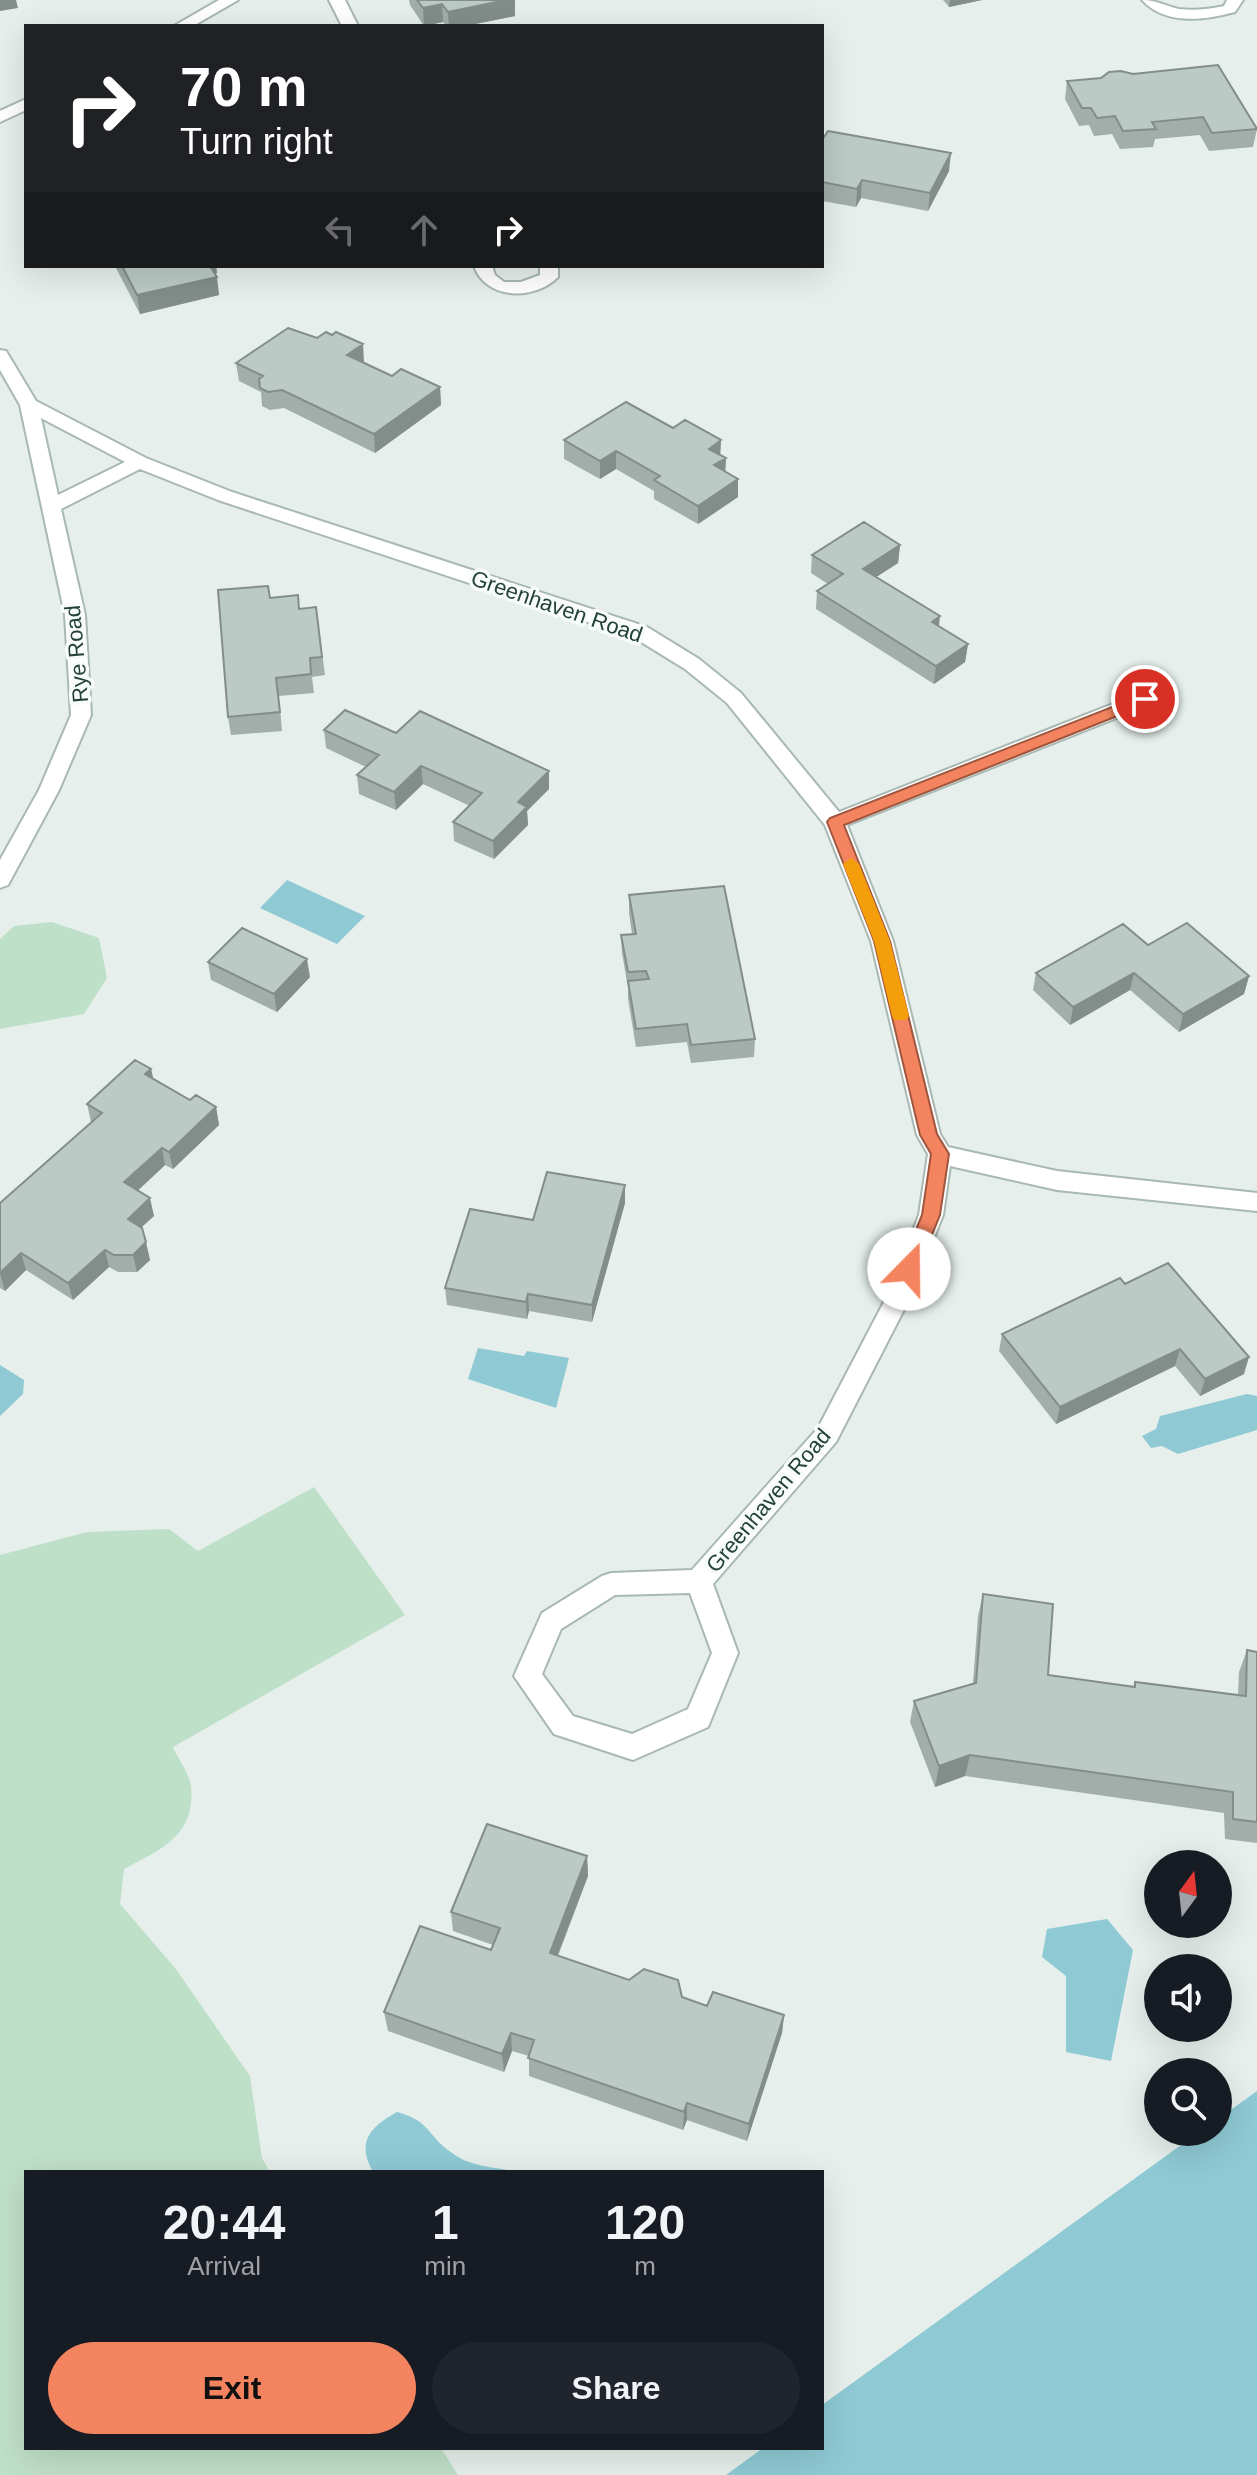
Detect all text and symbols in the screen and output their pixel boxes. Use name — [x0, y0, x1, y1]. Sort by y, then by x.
text: 70 m — [180, 55, 308, 118]
icon: right — [48, 56, 152, 160]
text: Turn right — [180, 121, 333, 162]
icon: left — [318, 208, 362, 252]
icon: ahead — [402, 208, 446, 252]
icon: right — [486, 208, 530, 252]
street label: Greenhaven Road — [468, 565, 646, 648]
street label: Rye Road — [60, 604, 93, 704]
pin — [1111, 665, 1179, 733]
icon: arrive — [1123, 677, 1167, 721]
position arrow — [867, 1227, 951, 1311]
street label: Greenhaven Road — [701, 1423, 836, 1577]
north arrow — [1144, 1850, 1232, 1938]
map controls — [1144, 1850, 1232, 2146]
button: sound — [1144, 1954, 1232, 2042]
button: search — [1144, 2058, 1232, 2146]
text: 20:44 — [163, 2196, 286, 2249]
text: 1 — [432, 2196, 459, 2249]
text: 120 — [605, 2196, 685, 2249]
text: Arrival — [187, 2251, 261, 2281]
text: min — [424, 2251, 466, 2281]
text: m — [634, 2251, 656, 2281]
button: Exit — [48, 2342, 416, 2434]
button: Share — [432, 2342, 800, 2434]

